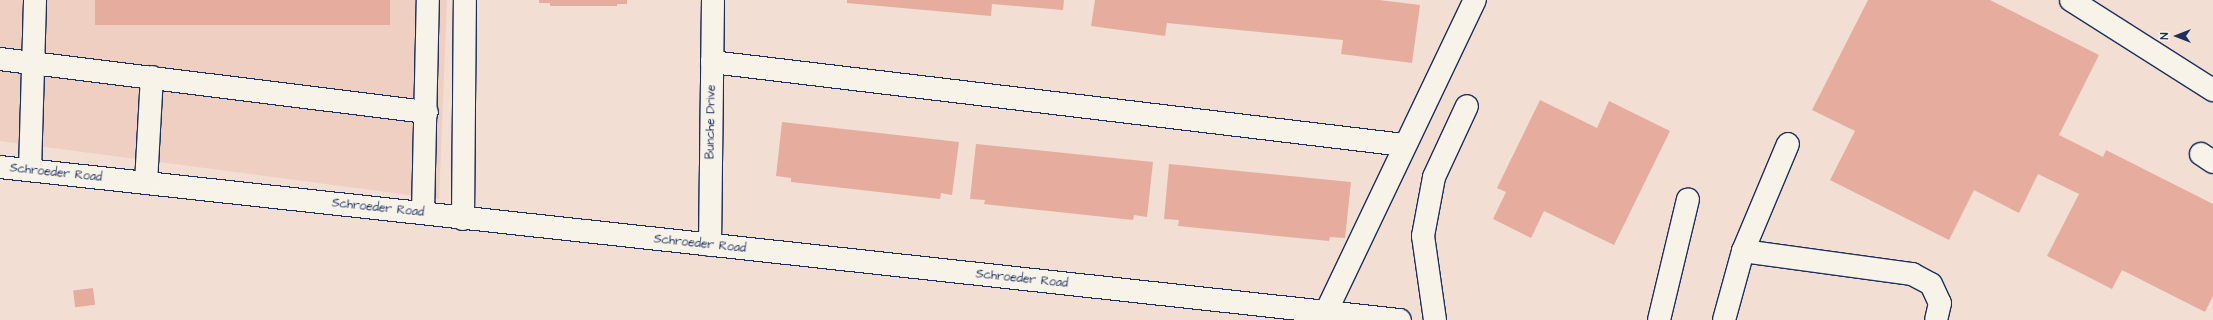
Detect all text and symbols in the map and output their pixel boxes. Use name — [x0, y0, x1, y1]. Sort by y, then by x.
north arrow — [2157, 16, 2197, 56]
text: N — [2157, 33, 2172, 39]
street label: Bunche Drive — [703, 85, 719, 159]
street label: Schroeder Road — [9, 161, 103, 185]
street label: Schroeder Road — [331, 196, 425, 220]
street label: Schroeder Road — [653, 232, 747, 256]
street label: Schroeder Road — [975, 267, 1069, 291]

